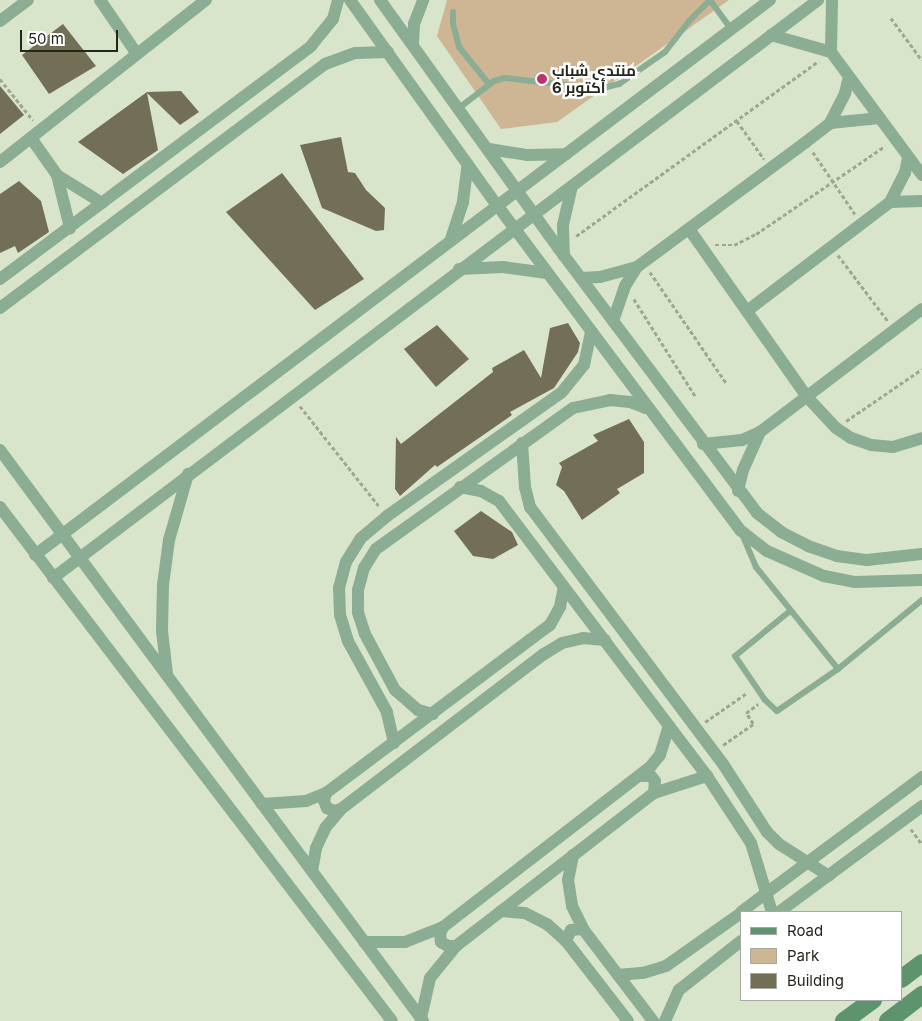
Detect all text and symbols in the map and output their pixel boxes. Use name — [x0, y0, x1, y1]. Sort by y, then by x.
scale bar — [22, 20, 120, 52]
text: 50 m — [28, 29, 64, 48]
place label: منتدى شباب 6 أكتوبر — [552, 61, 636, 96]
marker: منتدى شباب 6 أكتوبر — [536, 73, 548, 85]
legend — [740, 911, 902, 1001]
text: Road — [787, 921, 823, 940]
text: Park — [787, 946, 819, 965]
text: Building — [787, 971, 844, 990]

